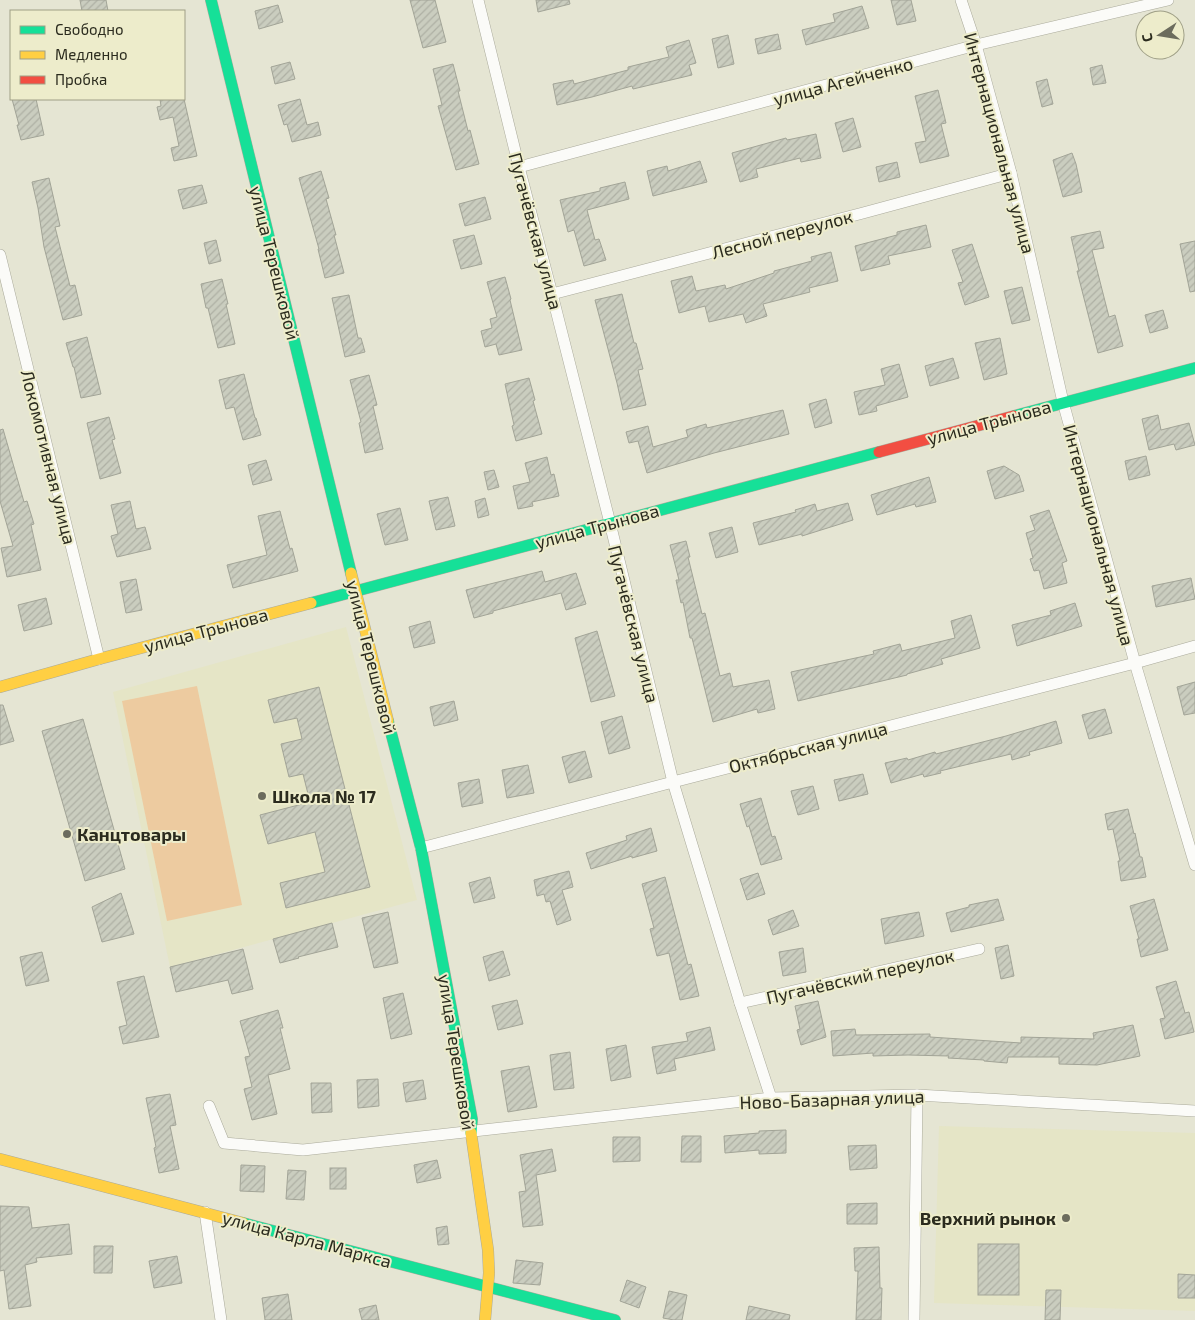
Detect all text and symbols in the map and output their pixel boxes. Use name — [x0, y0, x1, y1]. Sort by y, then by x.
legend — [10, 10, 185, 100]
north arrow — [1135, 10, 1185, 60]
text: Свободно — [55, 20, 124, 38]
street label: Интернациональная улица — [960, 30, 1040, 256]
text: С — [1138, 32, 1156, 44]
text: Медленно — [55, 45, 128, 63]
street label: улица Агейченко — [771, 52, 915, 110]
text: Пробка — [55, 70, 107, 88]
street label: Пугачёвская улица — [504, 150, 568, 312]
street label: улица Терешковой — [245, 184, 305, 342]
street label: Лесной переулок — [709, 205, 855, 263]
street label: Локомотивная улица — [17, 367, 81, 547]
street label: улица Трынова — [925, 395, 1053, 449]
street label: Интернациональная улица — [1059, 422, 1139, 648]
street label: улица Трынова — [533, 499, 661, 553]
street label: Пугачёвская улица — [604, 543, 664, 705]
street label: улица Терешковой — [342, 578, 402, 736]
street label: улица Трынова — [142, 603, 270, 657]
street label: Октябрьская улица — [726, 717, 890, 777]
place label: Школа № 17 — [272, 785, 377, 807]
marker: Школа № 17 — [256, 790, 268, 802]
place label: Канцтовары — [77, 823, 186, 845]
marker: Канцтовары — [61, 828, 73, 840]
street label: Пугачёвский переулок — [764, 944, 956, 1008]
street label: улица Терешковой — [434, 972, 480, 1132]
street label: Ново-Базарная улица — [739, 1085, 925, 1113]
street label: улица Карла Маркса — [220, 1206, 394, 1272]
place label: Верхний рынок — [920, 1207, 1056, 1229]
marker: Верхний рынок — [1060, 1212, 1072, 1224]

